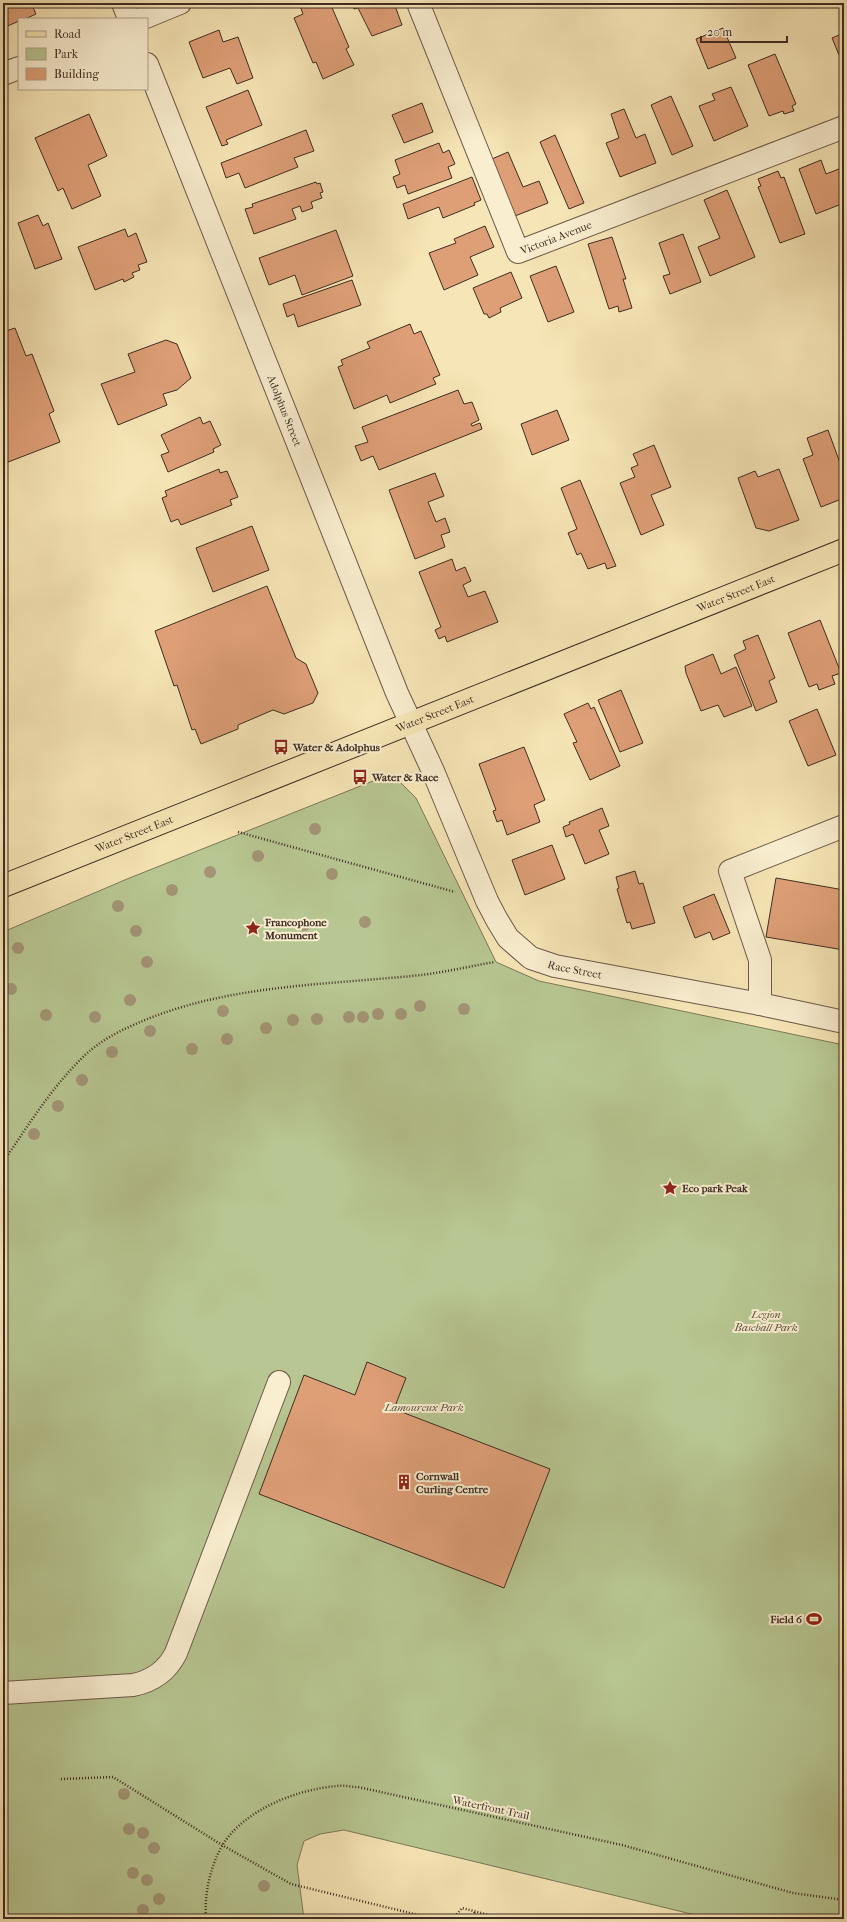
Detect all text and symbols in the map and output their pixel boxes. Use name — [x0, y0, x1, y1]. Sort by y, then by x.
legend — [18, 18, 148, 90]
scale bar — [701, 18, 787, 44]
text: 20 m — [707, 25, 732, 39]
text: Road — [54, 27, 81, 41]
text: Park — [54, 47, 79, 61]
text: Building — [54, 67, 99, 81]
street label: Victoria Avenue — [517, 218, 594, 257]
street label: Adolphus Street — [264, 372, 305, 448]
street label: Water Street East — [694, 572, 777, 615]
street label: Water Street East — [393, 692, 476, 735]
bus stop icon: Water & Adolphus — [272, 738, 290, 756]
place label: Water & Adolphus — [292, 741, 380, 754]
bus stop icon: Water & Race — [351, 768, 369, 786]
place label: Water & Race — [371, 771, 439, 784]
street label: Water Street East — [92, 812, 175, 855]
place label: Francophone Monument — [264, 916, 327, 942]
place icon: Francophone Monument — [244, 919, 262, 937]
street label: Race Street — [546, 957, 603, 981]
place icon: Eco park Peak — [661, 1179, 679, 1197]
place label: Eco park Peak — [682, 1182, 748, 1195]
park label: Legion Baseball Park — [734, 1308, 798, 1334]
park label: Lamoureux Park — [384, 1401, 464, 1414]
place label: Cornwall Curling Centre — [416, 1470, 489, 1496]
building icon: Cornwall Curling Centre — [395, 1473, 413, 1491]
sports icon: Field 6 — [805, 1610, 823, 1628]
place label: Field 6 — [769, 1613, 803, 1626]
street label: Waterfront Trail — [450, 1793, 531, 1822]

